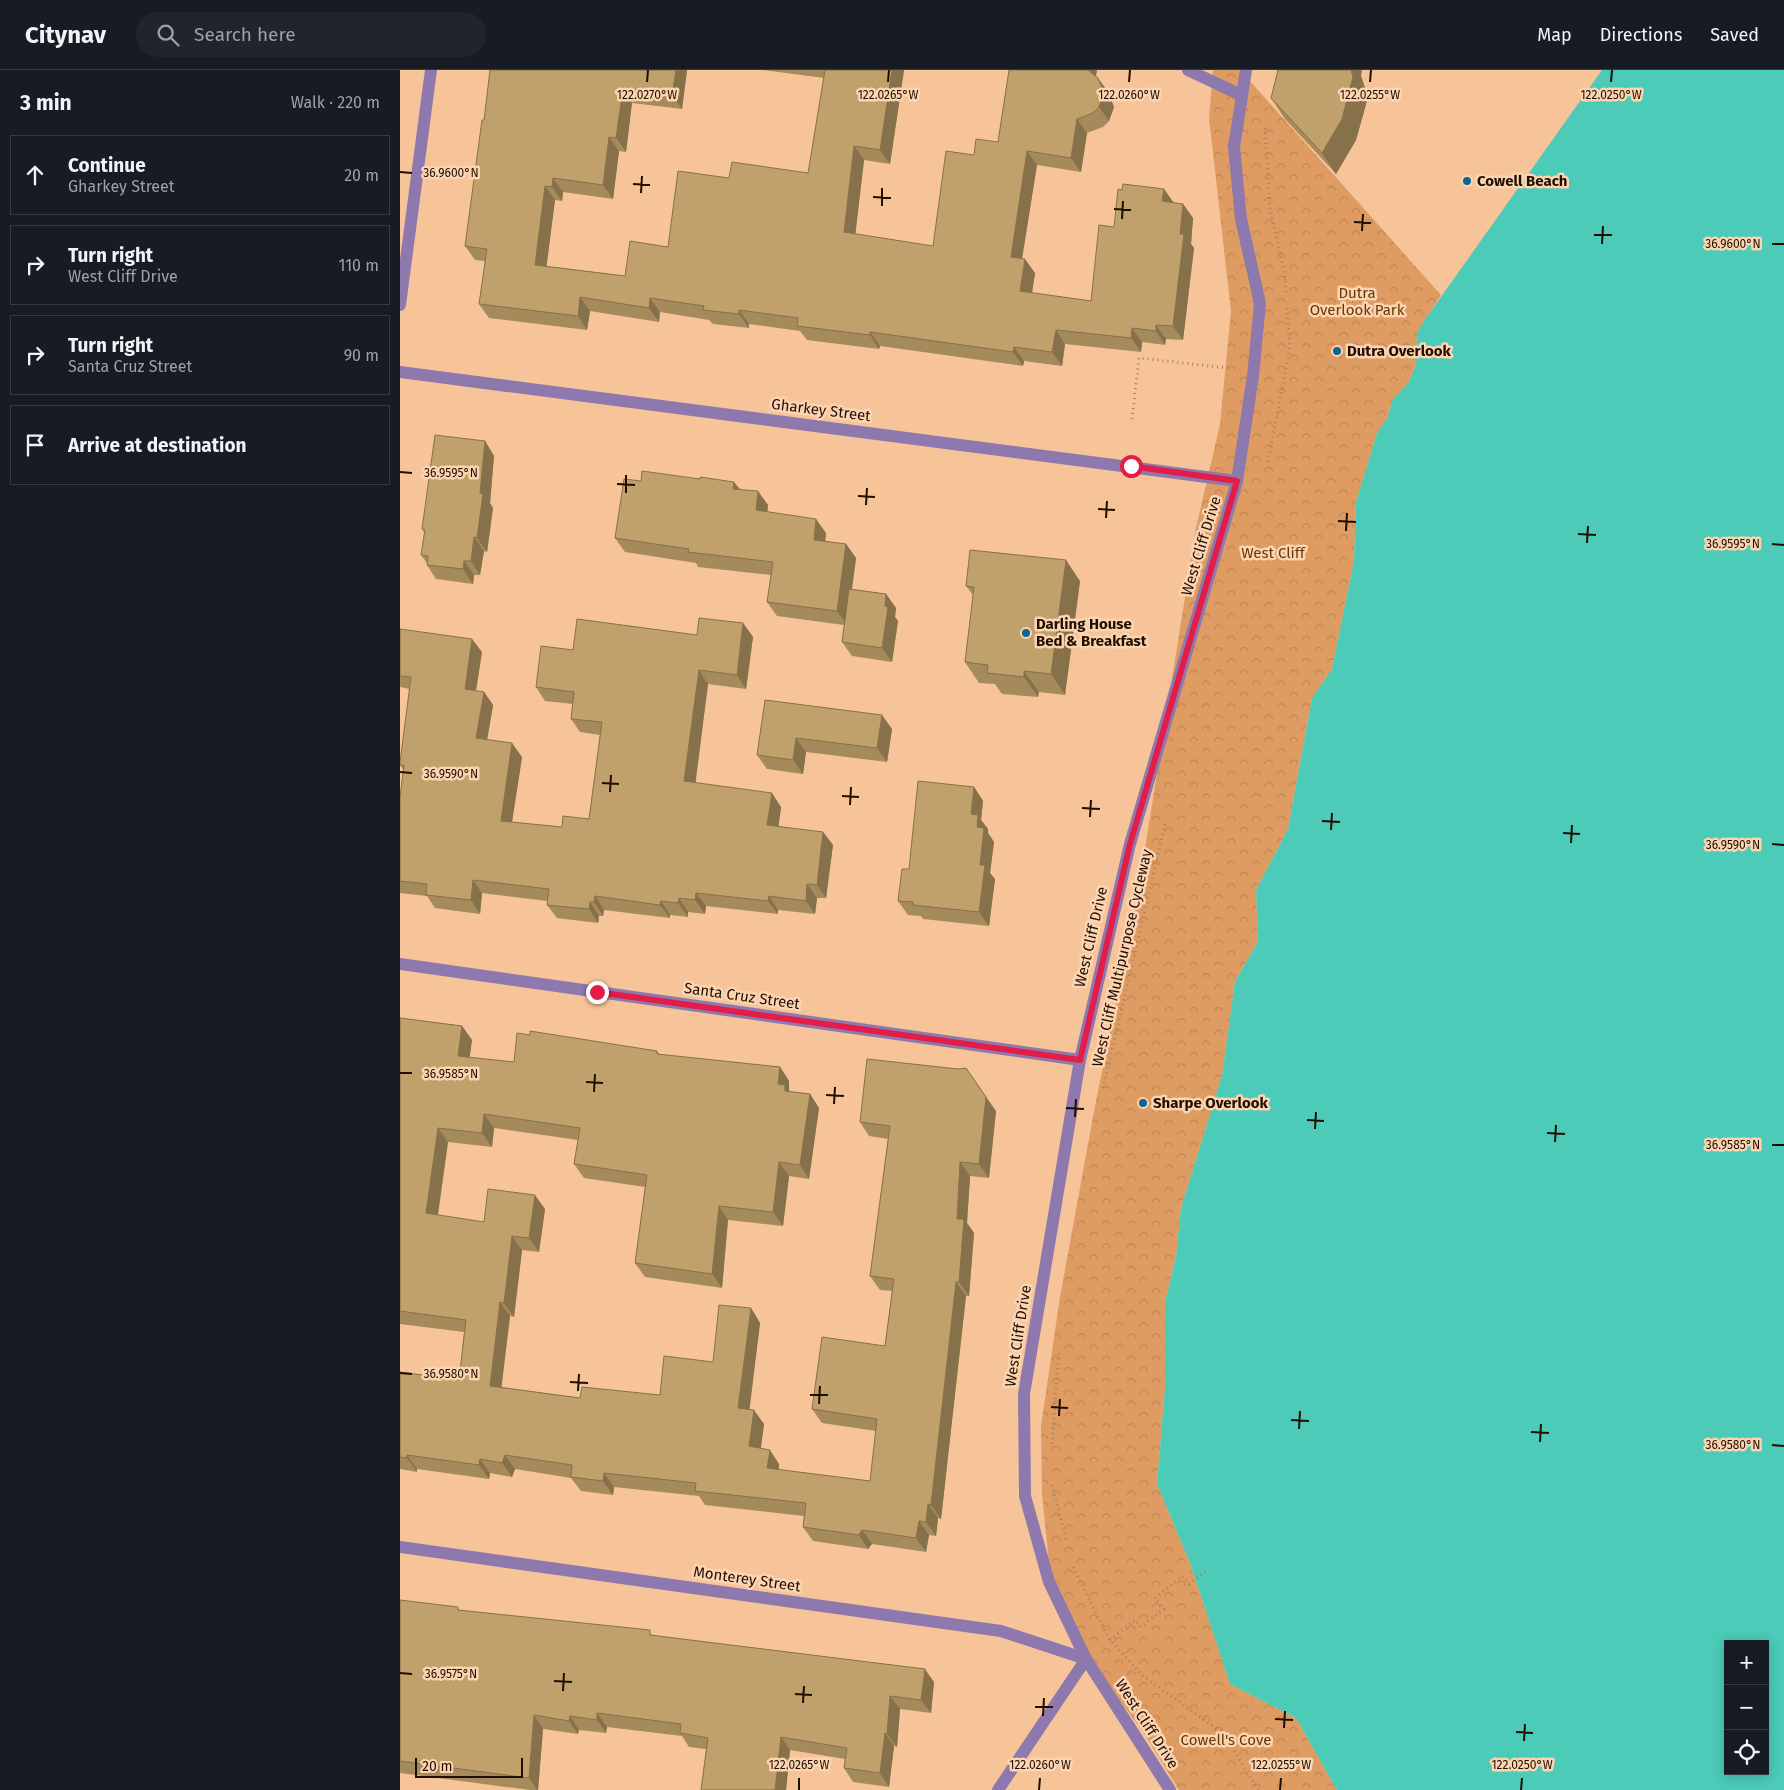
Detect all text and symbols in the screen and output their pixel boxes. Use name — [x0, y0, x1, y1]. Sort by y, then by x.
search box — [136, 12, 486, 57]
text: Citynav — [25, 21, 106, 49]
icon: search — [154, 21, 182, 49]
text: Search here — [194, 23, 296, 46]
text: Map — [1537, 24, 1572, 46]
text: Directions — [1600, 24, 1682, 46]
text: Saved — [1710, 24, 1759, 46]
text: 122.0270°W — [617, 88, 677, 102]
text: 122.0265°W — [858, 88, 918, 102]
text: 122.0260°W — [1098, 88, 1160, 102]
text: 122.0255°W — [1340, 88, 1400, 102]
text: 122.0250°W — [1580, 88, 1642, 102]
text: 3 min — [20, 90, 72, 116]
text: Walk · 220 m — [291, 93, 380, 112]
text: Continue — [68, 154, 146, 177]
icon: ahead — [21, 161, 49, 189]
text: 20 m — [344, 166, 379, 185]
text: 36.9600°N — [423, 166, 479, 180]
place label: Cowell Beach — [1477, 172, 1568, 190]
marker: Cowell Beach — [1461, 175, 1473, 187]
text: Gharkey Street — [68, 177, 175, 196]
text: 36.9600°N — [1705, 237, 1761, 251]
text: Turn right — [68, 244, 153, 267]
icon: right — [21, 251, 49, 279]
text: 110 m — [338, 256, 379, 275]
text: West Cliff Drive — [68, 267, 178, 286]
park label: Dutra Overlook Park — [1310, 284, 1405, 319]
text: Turn right — [68, 334, 153, 357]
icon: right — [21, 341, 49, 369]
place label: Dutra Overlook — [1347, 342, 1452, 360]
marker: Dutra Overlook — [1331, 345, 1343, 357]
text: 90 m — [344, 346, 379, 365]
text: Santa Cruz Street — [68, 357, 192, 376]
street label: Gharkey Street — [770, 395, 872, 425]
icon: arrive — [21, 431, 49, 459]
text: Arrive at destination — [68, 434, 247, 457]
route start — [1120, 455, 1143, 478]
text: 36.9595°N — [424, 466, 478, 480]
street label: West Cliff Drive — [1177, 494, 1225, 598]
text: 36.9595°N — [1706, 537, 1760, 551]
park label: West Cliff — [1241, 544, 1306, 562]
place label: Darling House Bed & Breakfast — [1036, 615, 1147, 650]
marker: Darling House Bed & Breakfast — [1020, 627, 1032, 639]
text: 36.9590°N — [424, 767, 478, 781]
text: 36.9590°N — [1706, 838, 1760, 852]
street label: West Cliff Multipurpose Cycleway — [1088, 847, 1156, 1069]
street label: West Cliff Drive — [1071, 885, 1111, 989]
street label: Santa Cruz Street — [683, 979, 802, 1013]
route end — [586, 981, 609, 1004]
text: 36.9585°N — [424, 1067, 478, 1081]
place label: Sharpe Overlook — [1153, 1094, 1268, 1112]
marker: Sharpe Overlook — [1137, 1097, 1149, 1109]
text: 36.9585°N — [1706, 1138, 1760, 1152]
street label: West Cliff Drive — [1001, 1284, 1035, 1388]
text: 36.9580°N — [423, 1367, 479, 1381]
text: 36.9580°N — [1705, 1438, 1761, 1452]
street label: Monterey Street — [692, 1563, 802, 1596]
map controls — [1724, 1640, 1769, 1775]
button: + — [1724, 1640, 1769, 1685]
text: 36.9575°N — [425, 1667, 477, 1681]
street label: West Cliff Drive — [1111, 1676, 1183, 1772]
button: − — [1724, 1685, 1769, 1730]
button: locate — [1724, 1730, 1769, 1775]
park label: Cowell's Cove — [1181, 1731, 1271, 1749]
scale bar — [415, 1755, 522, 1778]
text: 20 m — [422, 1758, 452, 1775]
text: 122.0265°W — [769, 1758, 829, 1772]
text: 122.0260°W — [1009, 1758, 1071, 1772]
text: 122.0255°W — [1251, 1758, 1311, 1772]
text: 122.0250°W — [1491, 1758, 1553, 1772]

